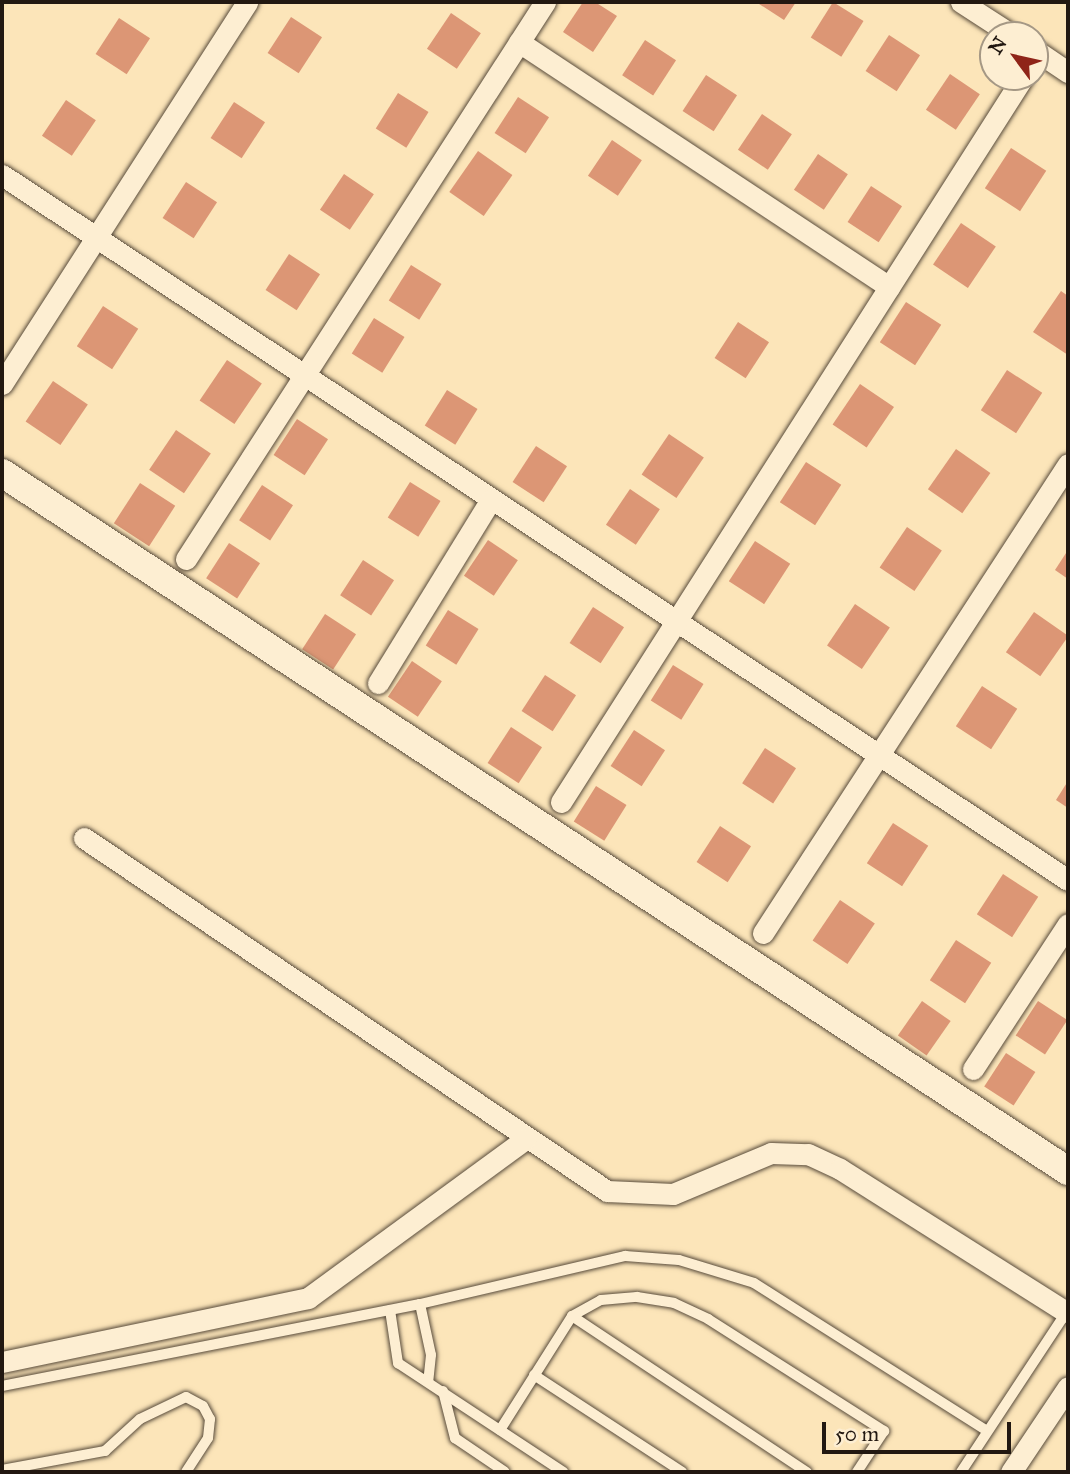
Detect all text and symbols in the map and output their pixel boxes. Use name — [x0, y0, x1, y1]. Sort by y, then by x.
north arrow — [979, 21, 1049, 91]
text: N — [984, 32, 1012, 58]
scale bar — [825, 1408, 1014, 1452]
text: 50 m — [835, 1421, 879, 1447]

